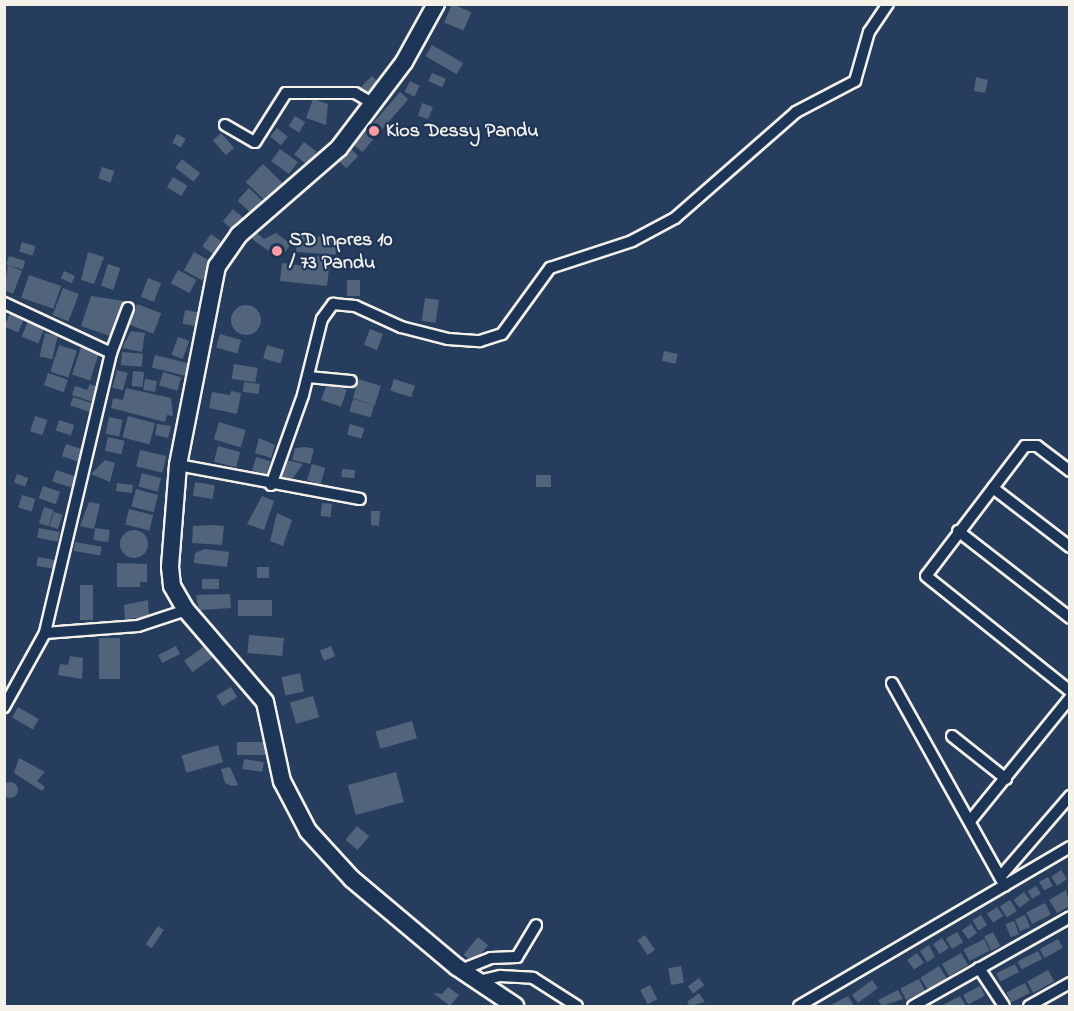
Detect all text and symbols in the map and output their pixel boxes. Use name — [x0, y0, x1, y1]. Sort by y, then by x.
place label: Kios Dessy Pandu — [386, 119, 539, 143]
marker: Kios Dessy Pandu — [367, 124, 381, 138]
place label: SD Inpres 10 / 73 Pandu — [289, 228, 392, 275]
marker: SD Inpres 10 / 73 Pandu — [270, 244, 284, 258]

